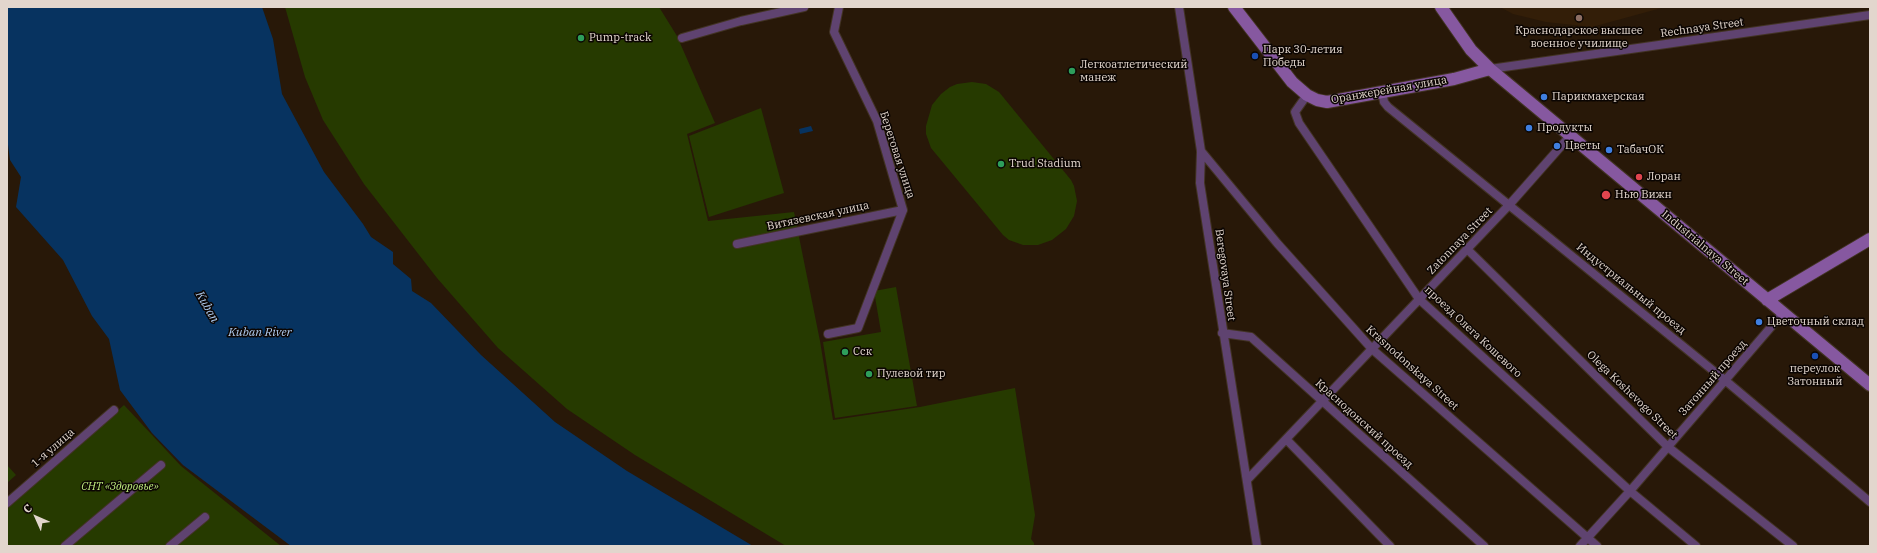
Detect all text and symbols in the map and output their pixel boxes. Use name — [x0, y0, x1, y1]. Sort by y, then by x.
marker: Краснодарское высшее военное училище — [1574, 13, 1584, 23]
street label: Rechnaya Street — [1660, 16, 1744, 40]
place label: Краснодарское высшее военное училище — [1515, 24, 1643, 50]
place label: Pump-track — [589, 31, 651, 45]
marker: Pump-track — [576, 33, 586, 43]
place label: Парк 30-летия Победы — [1263, 43, 1343, 69]
marker: Парк 30-летия Победы — [1250, 51, 1260, 61]
place label: Легкоатлетический манеж — [1080, 58, 1188, 84]
marker: Легкоатлетический манеж — [1067, 66, 1077, 76]
street label: Оранжерейная улица — [1330, 73, 1448, 107]
place label: Парикмахерская — [1552, 90, 1644, 104]
marker: Парикмахерская — [1539, 92, 1549, 102]
street label: Береговая улица — [877, 110, 917, 200]
place label: Продукты — [1537, 121, 1592, 135]
marker: Продукты — [1524, 123, 1534, 133]
place label: Цветы — [1565, 139, 1600, 153]
marker: Цветы — [1552, 141, 1562, 151]
place label: ТабачОК — [1617, 143, 1664, 157]
marker: ТабачОК — [1604, 145, 1614, 155]
place label: Trud Stadium — [1009, 157, 1081, 171]
marker: Trud Stadium — [996, 159, 1006, 169]
place label: Лоран — [1647, 170, 1681, 184]
marker: Лоран — [1634, 172, 1644, 182]
place label: Нью Вижн — [1615, 188, 1672, 202]
marker: Нью Вижн — [1600, 189, 1612, 201]
street label: Витязевская улица — [766, 199, 870, 233]
street label: Zatonnaya Street — [1425, 205, 1495, 277]
street label: Industrialnaya Street — [1659, 208, 1751, 288]
street label: Beregovaya Street — [1212, 228, 1238, 322]
street label: Индустриальный проезд — [1574, 241, 1688, 337]
street label: проезд Олега Кошевого — [1422, 283, 1524, 381]
water label: Kuban — [192, 289, 222, 325]
place label: Цветочный склад — [1767, 315, 1864, 329]
marker: Цветочный склад — [1754, 317, 1764, 327]
street label: Krasnodonskaya Street — [1363, 323, 1461, 413]
water label: Kuban River — [228, 326, 292, 340]
street label: Затонный проезд — [1676, 337, 1750, 419]
place label: Сск — [853, 345, 872, 359]
marker: Сск — [840, 347, 850, 357]
street label: Olega Koshevogo Street — [1584, 348, 1680, 442]
marker: переулок Затонный — [1810, 351, 1820, 361]
place label: переулок Затонный — [1787, 362, 1843, 388]
place label: Пулевой тир — [877, 367, 946, 381]
marker: Пулевой тир — [864, 369, 874, 379]
street label: Краснодонский проезд — [1312, 377, 1416, 471]
street label: 1-я улица — [29, 426, 77, 470]
park label: СНТ «Здоровье» — [81, 480, 159, 494]
north arrow — [16, 497, 56, 537]
text: С — [20, 501, 35, 516]

